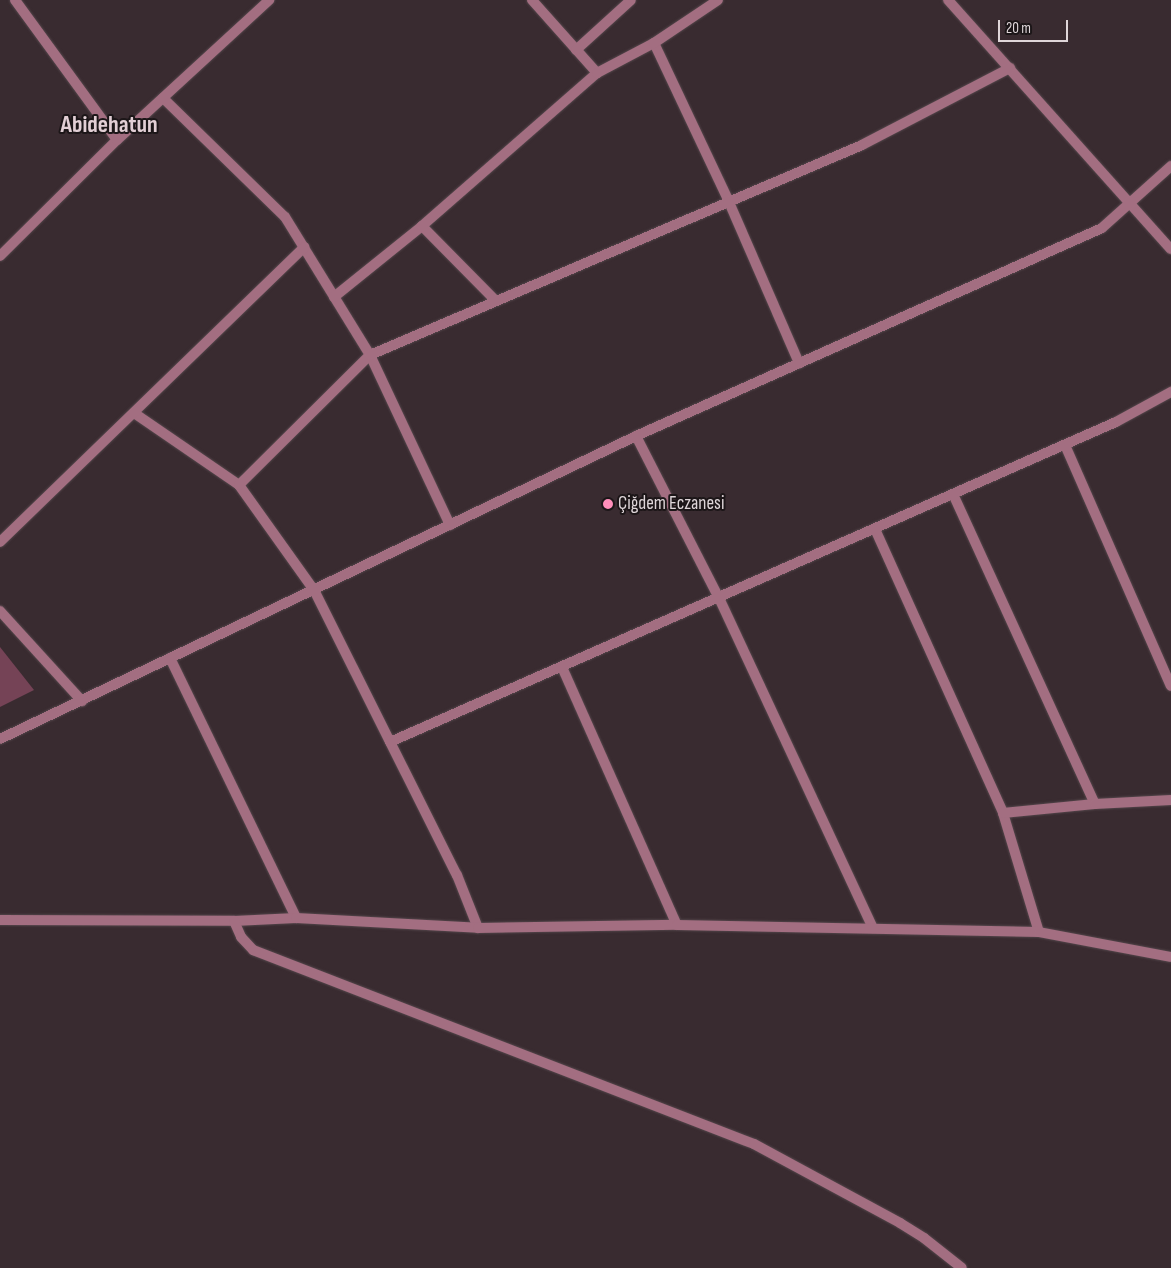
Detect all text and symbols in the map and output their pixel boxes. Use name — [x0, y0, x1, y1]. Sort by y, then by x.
scale bar — [1001, 10, 1071, 42]
text: 20 m — [1006, 19, 1031, 38]
district label: Abidehatun — [60, 111, 158, 139]
place label: Çiğdem Eczanesi — [618, 493, 724, 515]
marker: Çiğdem Eczanesi — [602, 498, 614, 510]

